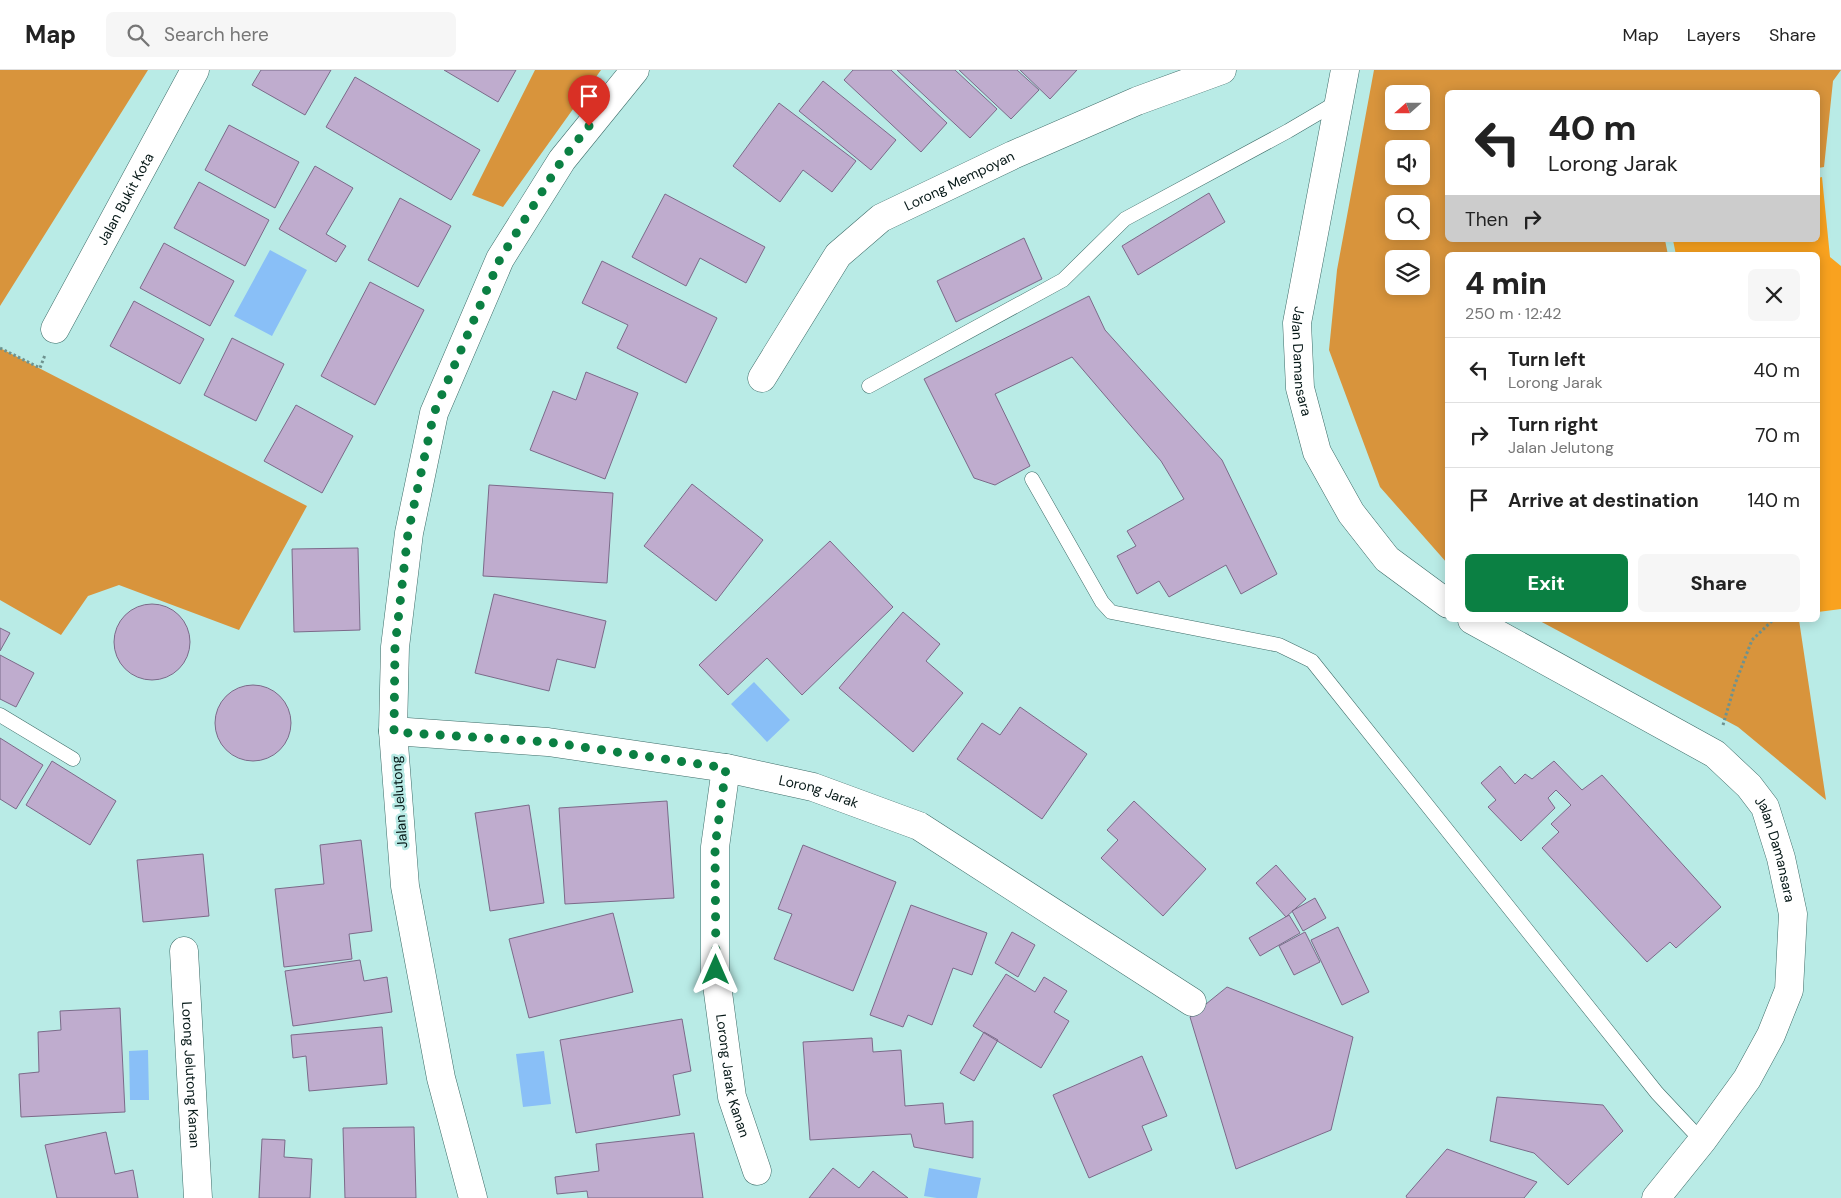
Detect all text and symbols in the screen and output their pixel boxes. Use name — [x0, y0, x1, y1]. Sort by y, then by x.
search box — [106, 12, 456, 57]
text: Map — [25, 19, 76, 50]
icon: search — [124, 21, 152, 49]
text: Search here — [164, 22, 269, 47]
text: Map — [1623, 23, 1659, 47]
text: Layers — [1687, 23, 1741, 47]
text: Share — [1769, 23, 1816, 47]
pin — [568, 75, 610, 126]
icon: arrive — [575, 82, 603, 110]
north arrow — [1385, 85, 1430, 130]
map controls — [1385, 85, 1430, 295]
text: 40 m — [1548, 105, 1637, 151]
icon: left — [1465, 110, 1530, 175]
button: sound — [1385, 140, 1430, 185]
street label: Lorong Mempoyan — [901, 147, 1017, 215]
text: Lorong Jarak — [1548, 149, 1678, 178]
street label: Jalan Bukit Kota — [93, 150, 158, 248]
button: search — [1385, 195, 1430, 240]
icon: right — [1518, 205, 1546, 233]
text: Then — [1465, 207, 1508, 232]
button: layers — [1385, 250, 1430, 295]
text: 4 min — [1465, 264, 1547, 303]
button: close — [1748, 269, 1800, 321]
text: 250 m · 12:42 — [1465, 303, 1561, 324]
street label: Jalan Damansara — [1288, 305, 1316, 418]
text: Turn left — [1508, 347, 1586, 372]
icon: left — [1465, 356, 1493, 384]
text: 40 m — [1753, 358, 1800, 383]
text: Lorong Jarak — [1508, 372, 1602, 393]
text: Turn right — [1508, 412, 1598, 437]
icon: right — [1465, 421, 1493, 449]
text: 70 m — [1755, 423, 1800, 448]
text: Jalan Jelutong — [1508, 437, 1614, 458]
icon: arrive — [1465, 486, 1493, 514]
text: Arrive at destination — [1508, 488, 1699, 513]
text: 140 m — [1748, 488, 1800, 513]
button: Exit — [1465, 554, 1628, 612]
button: Share — [1638, 554, 1800, 612]
street label: Jalan Jelutong — [387, 755, 411, 849]
street label: Lorong Jarak — [777, 771, 861, 812]
street label: Jalan Damansara — [1751, 792, 1799, 904]
position arrow — [689, 943, 741, 995]
street label: Lorong Jelutong Kanan — [178, 1001, 204, 1149]
street label: Lorong Jarak Kanan — [712, 1013, 754, 1140]

